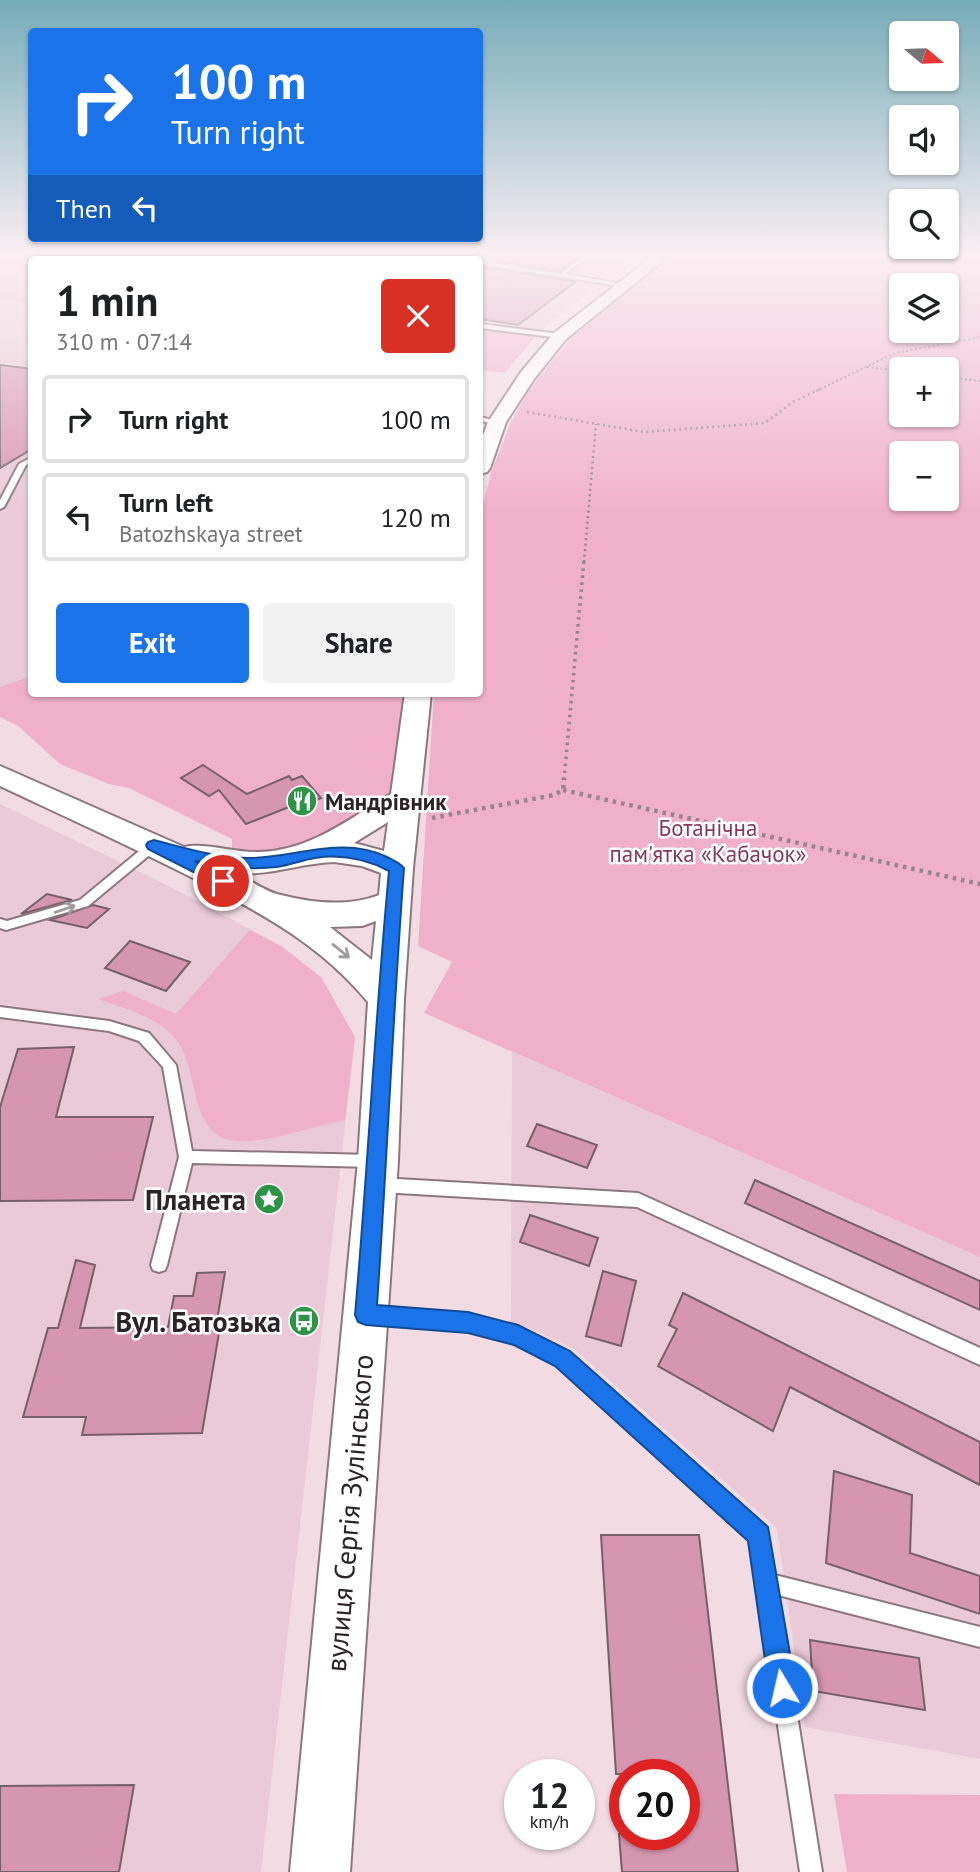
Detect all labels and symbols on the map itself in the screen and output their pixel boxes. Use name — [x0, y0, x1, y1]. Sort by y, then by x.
north arrow — [889, 21, 959, 91]
restaurant icon: Мандрівник — [285, 784, 319, 818]
place label: Мандрівник — [325, 787, 447, 816]
park label: Ботанічна пам'ятка «Кабачок» — [609, 813, 807, 868]
pin — [193, 851, 253, 911]
one-way arrow — [54, 902, 76, 914]
one-way arrow — [331, 944, 349, 959]
place label: Планета — [145, 1181, 246, 1218]
place icon: Планета — [252, 1182, 286, 1216]
place label: Вул. Батозька — [116, 1303, 281, 1340]
bus stop icon: Вул. Батозька — [287, 1304, 321, 1338]
street label: вулиця Сергія Зулінського — [317, 1353, 381, 1673]
position arrow — [745, 1651, 819, 1725]
speed limit sign: 20 — [609, 1759, 700, 1850]

